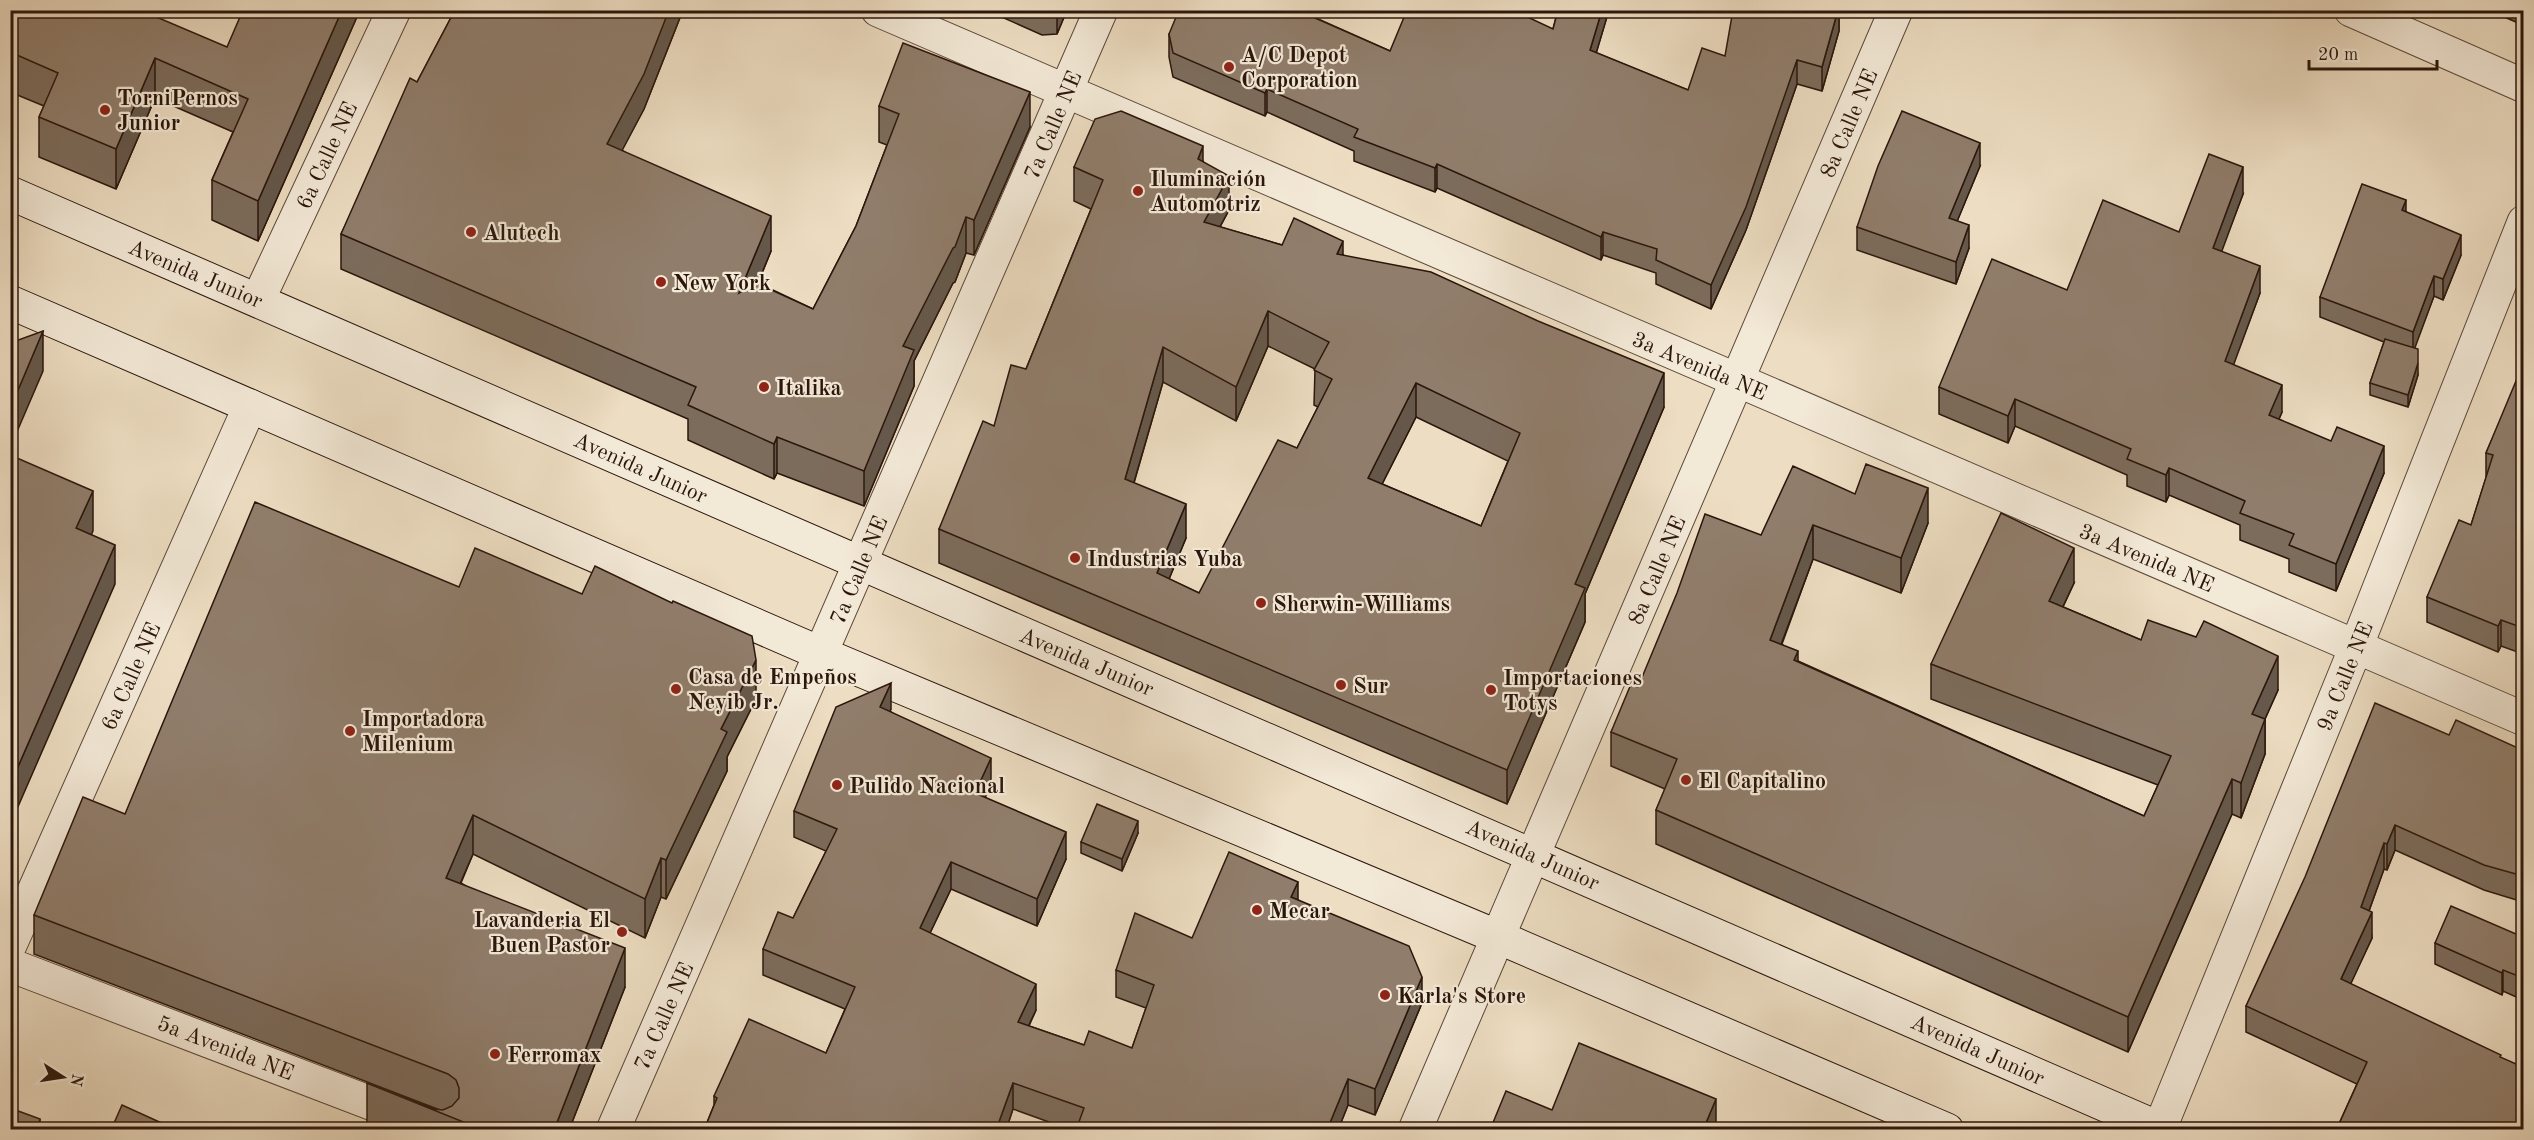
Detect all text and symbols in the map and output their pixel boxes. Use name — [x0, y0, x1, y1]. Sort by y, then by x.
scale bar — [2309, 33, 2436, 71]
place label: A/C Depot Corporation — [1241, 45, 1358, 92]
text: 20 m — [2318, 46, 2358, 64]
marker: A/C Depot Corporation — [1222, 60, 1236, 74]
street label: 8a Calle NE — [1817, 66, 1883, 181]
street label: 7a Calle NE — [1021, 68, 1087, 183]
place label: TorniPernos Junior — [117, 88, 238, 135]
street label: 6a Calle NE — [293, 99, 362, 213]
marker: TorniPernos Junior — [98, 103, 112, 117]
place label: Iluminación Automotriz — [1150, 169, 1266, 216]
marker: Iluminación Automotriz — [1131, 184, 1145, 198]
place label: Alutech — [483, 223, 559, 245]
marker: Alutech — [464, 225, 478, 239]
street label: Avenida Junior — [125, 237, 266, 313]
place label: New York — [673, 273, 771, 295]
marker: New York — [654, 275, 668, 289]
street label: 3a Avenida NE — [1628, 329, 1770, 405]
place label: Italika — [776, 378, 842, 400]
marker: Italika — [757, 380, 771, 394]
street label: Avenida Junior — [570, 430, 710, 508]
street label: 7a Calle NE — [827, 513, 893, 628]
street label: 8a Calle NE — [1625, 513, 1691, 628]
street label: 3a Avenida NE — [2075, 521, 2217, 597]
place label: Industrias Yuba — [1087, 549, 1243, 571]
marker: Industrias Yuba — [1068, 551, 1082, 565]
place label: Sherwin-Williams — [1273, 594, 1450, 616]
marker: Sherwin-Williams — [1254, 596, 1268, 610]
street label: 6a Calle NE — [98, 619, 165, 734]
street label: 9a Calle NE — [2314, 619, 2378, 735]
street label: Avenida Junior — [1016, 625, 1157, 701]
place label: Casa de Empeños Neyib Jr. — [688, 667, 857, 714]
place label: Importaciones Totys — [1503, 668, 1642, 715]
place label: Sur — [1353, 676, 1388, 698]
marker: Sur — [1334, 678, 1348, 692]
marker: Casa de Empeños Neyib Jr. — [669, 682, 683, 696]
marker: Importaciones Totys — [1484, 683, 1498, 697]
place label: Importadora Milenium — [362, 709, 485, 756]
marker: Importadora Milenium — [343, 724, 357, 738]
place label: El Capitalino — [1698, 771, 1826, 793]
marker: El Capitalino — [1679, 773, 1693, 787]
place label: Pulido Nacional — [849, 776, 1005, 798]
marker: Pulido Nacional — [830, 778, 844, 792]
street label: Avenida Junior — [1462, 817, 1602, 895]
place label: Mecar — [1269, 901, 1330, 923]
marker: Mecar — [1250, 903, 1264, 917]
place label: Lavanderia El Buen Pastor — [473, 910, 610, 957]
marker: Lavanderia El Buen Pastor — [615, 925, 629, 939]
street label: 7a Calle NE — [631, 959, 698, 1074]
place label: Karla's Store — [1397, 986, 1526, 1008]
marker: Karla's Store — [1378, 988, 1392, 1002]
street label: Avenida Junior — [1907, 1012, 2047, 1090]
street label: 5a Avenida NE — [154, 1013, 297, 1085]
place label: Ferromax — [507, 1045, 602, 1067]
north arrow — [33, 1047, 93, 1107]
marker: Ferromax — [488, 1047, 502, 1061]
text: N — [66, 1072, 85, 1088]

